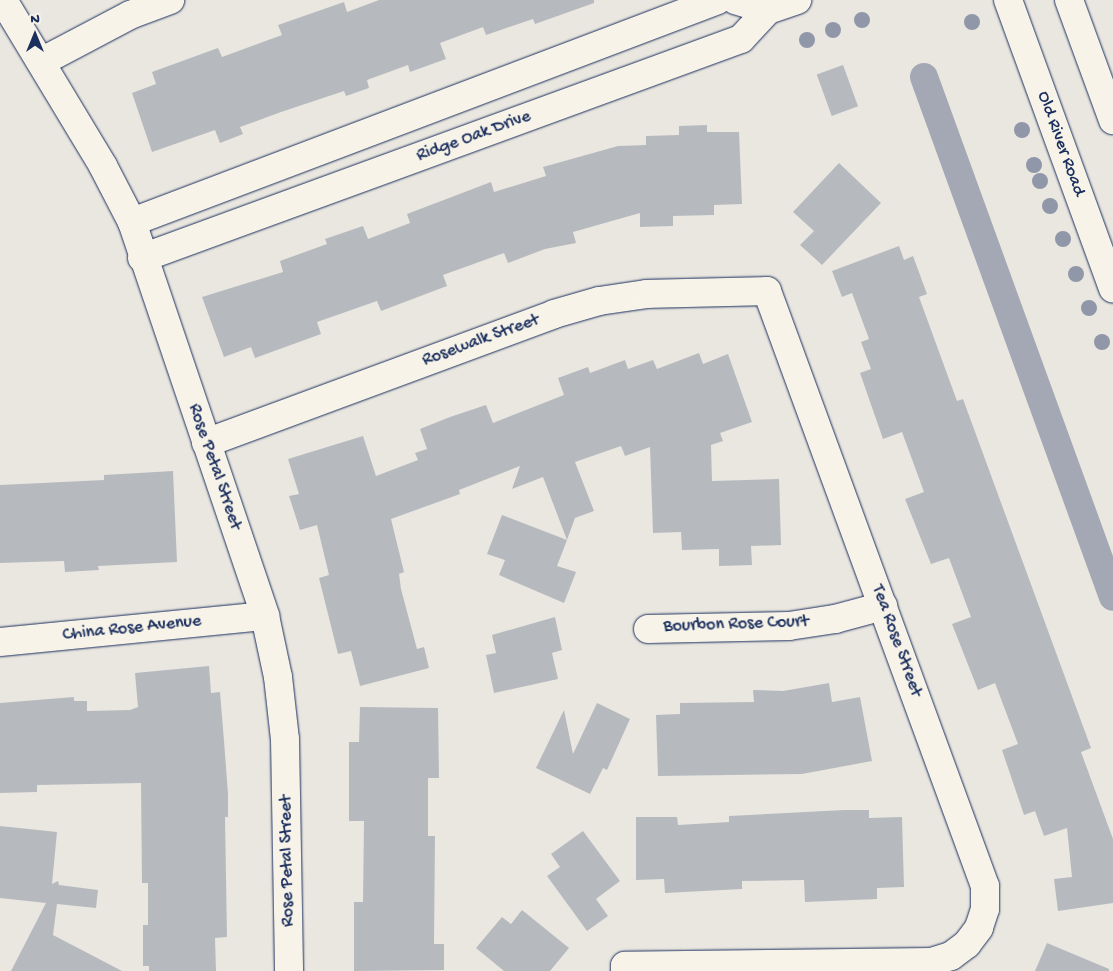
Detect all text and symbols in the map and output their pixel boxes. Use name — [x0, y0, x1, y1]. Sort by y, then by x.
north arrow — [10, 10, 60, 60]
text: N — [30, 11, 40, 28]
street label: Old River Road — [1031, 89, 1089, 199]
street label: Ridge Oak Drive — [414, 106, 534, 168]
street label: Rosewalk Street — [420, 310, 542, 372]
street label: Rose Petal Street — [182, 401, 246, 533]
street label: Tea Rose Street — [866, 582, 926, 700]
street label: China Rose Avenue — [62, 611, 202, 647]
street label: Bourbon Rose Court — [663, 612, 809, 638]
street label: Rose Petal Street — [276, 795, 300, 927]

